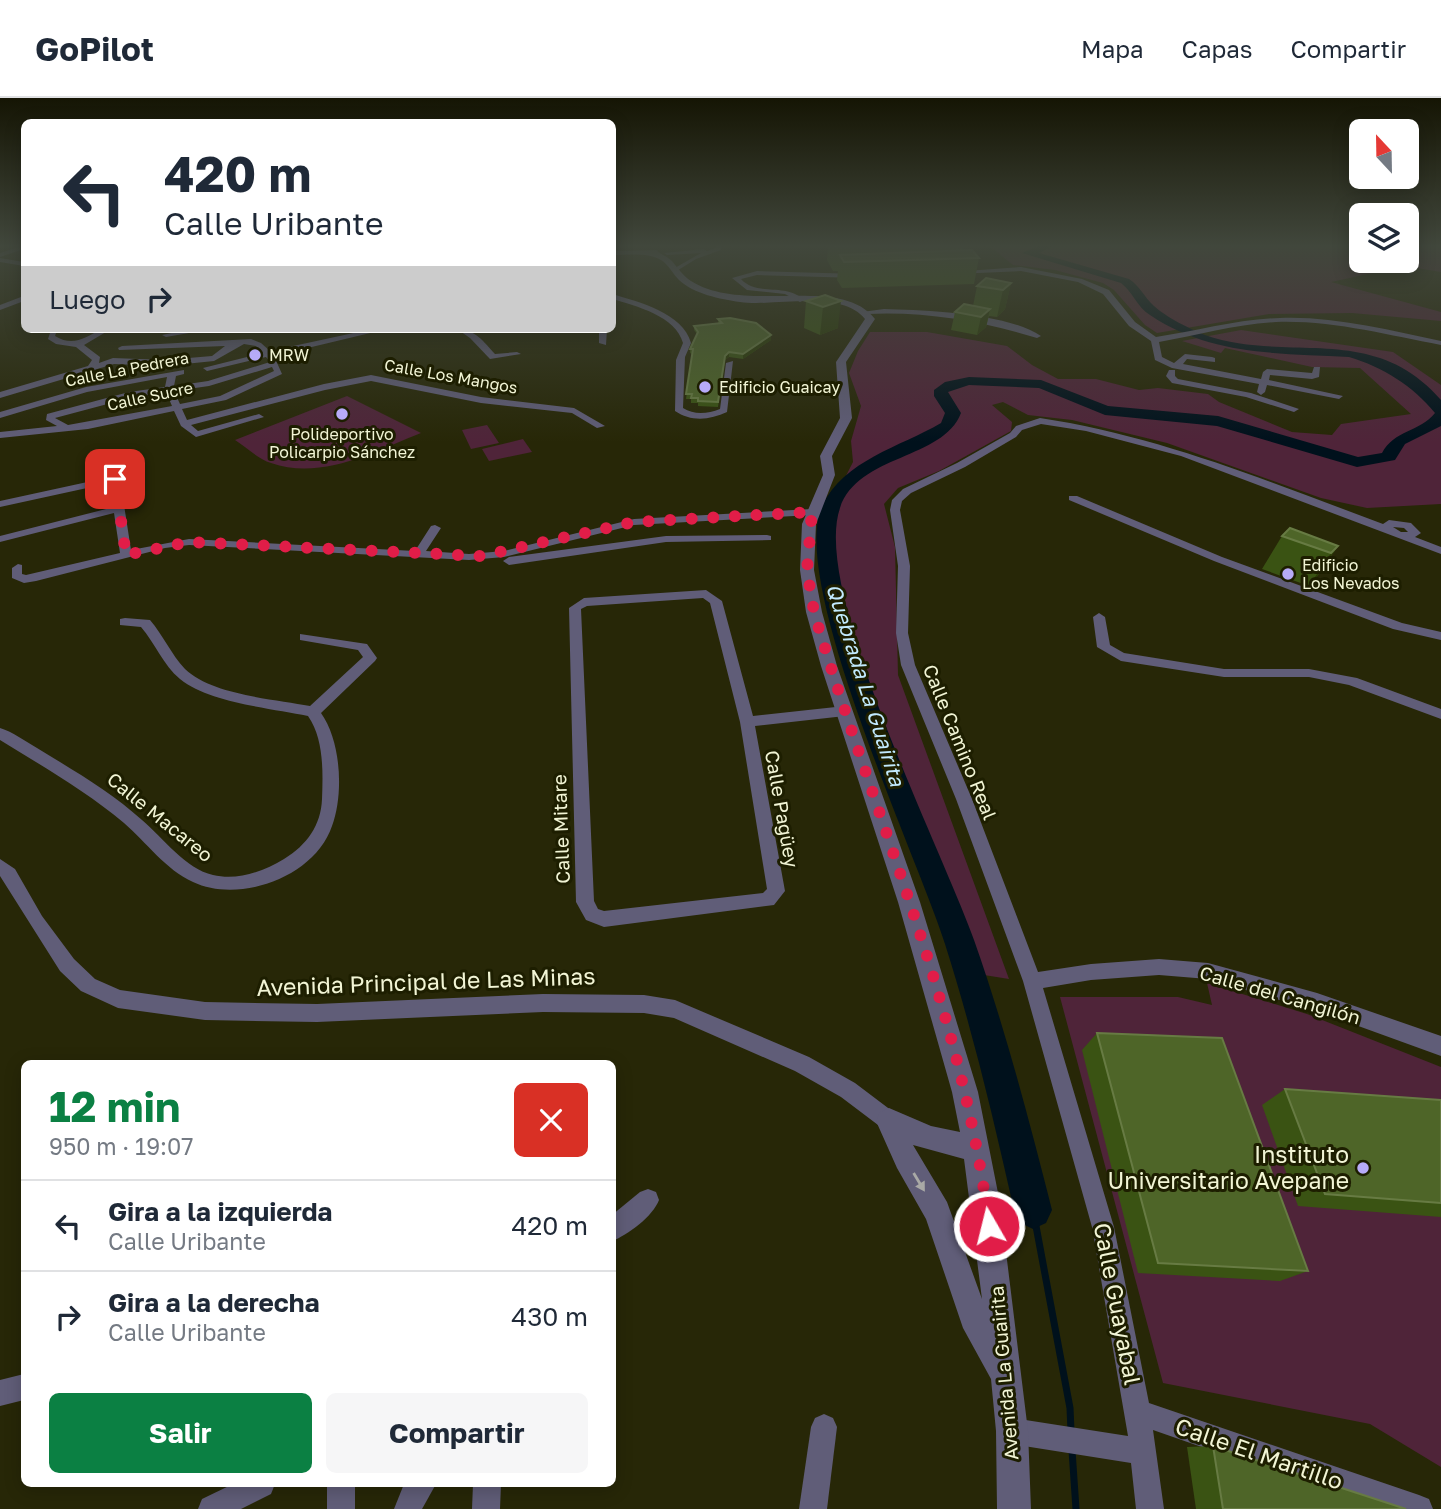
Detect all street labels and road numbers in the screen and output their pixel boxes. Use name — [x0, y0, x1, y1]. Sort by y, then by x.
street label: Calle La Pedrera — [63, 347, 191, 391]
street label: Calle Los Mangos — [383, 354, 519, 398]
street label: Calle Sucre — [105, 377, 195, 415]
street label: Calle Camino Real — [919, 661, 1002, 823]
street label: Calle Pagüey — [761, 748, 804, 870]
street label: Calle Macareo — [103, 767, 218, 866]
street label: Calle Mitare — [547, 774, 574, 884]
street label: Avenida Principal de Las Minas — [256, 961, 596, 1001]
street label: Calle del Cangilón — [1197, 961, 1363, 1028]
street label: Calle Guayabal — [1089, 1220, 1147, 1387]
street label: Avenida La Guairita — [984, 1285, 1023, 1461]
street label: Calle El Martillo — [1172, 1411, 1347, 1495]

